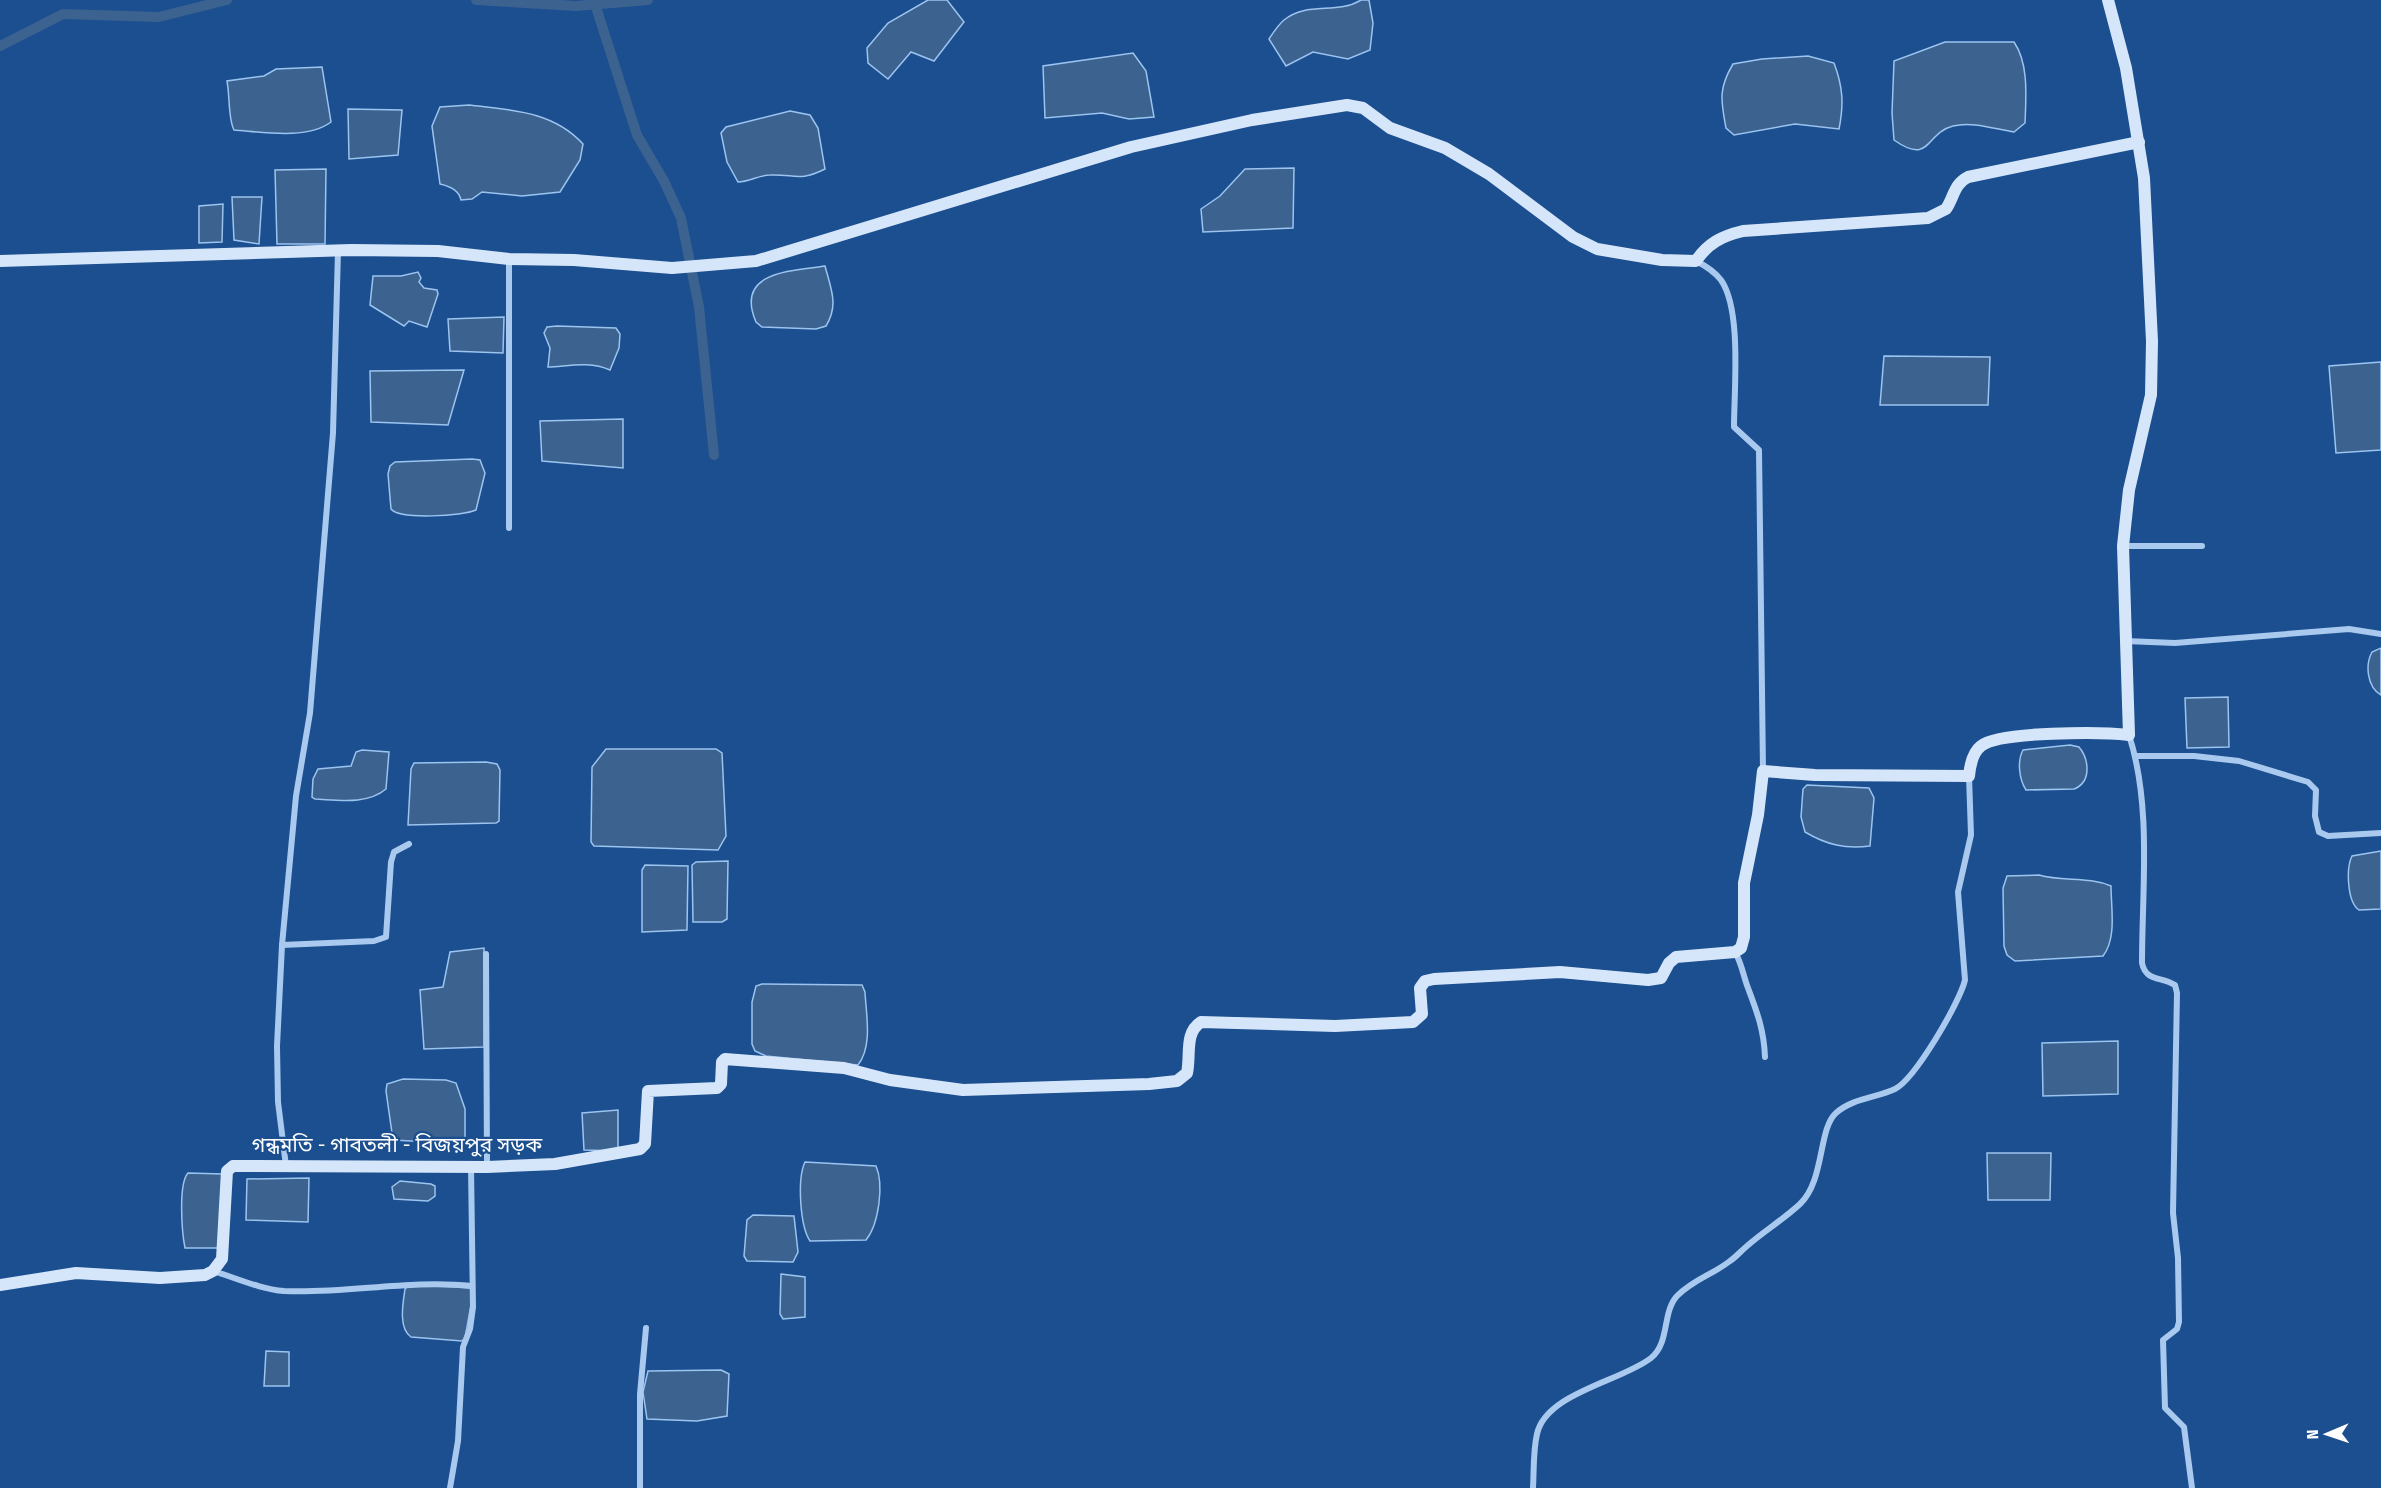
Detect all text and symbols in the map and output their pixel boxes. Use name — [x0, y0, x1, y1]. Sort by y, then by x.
street label: গন্ধমতি - গাবতলী - বিজয়পুর সড়ক — [252, 1132, 543, 1158]
north arrow — [2297, 1404, 2357, 1464]
text: N — [2303, 1429, 2322, 1440]

